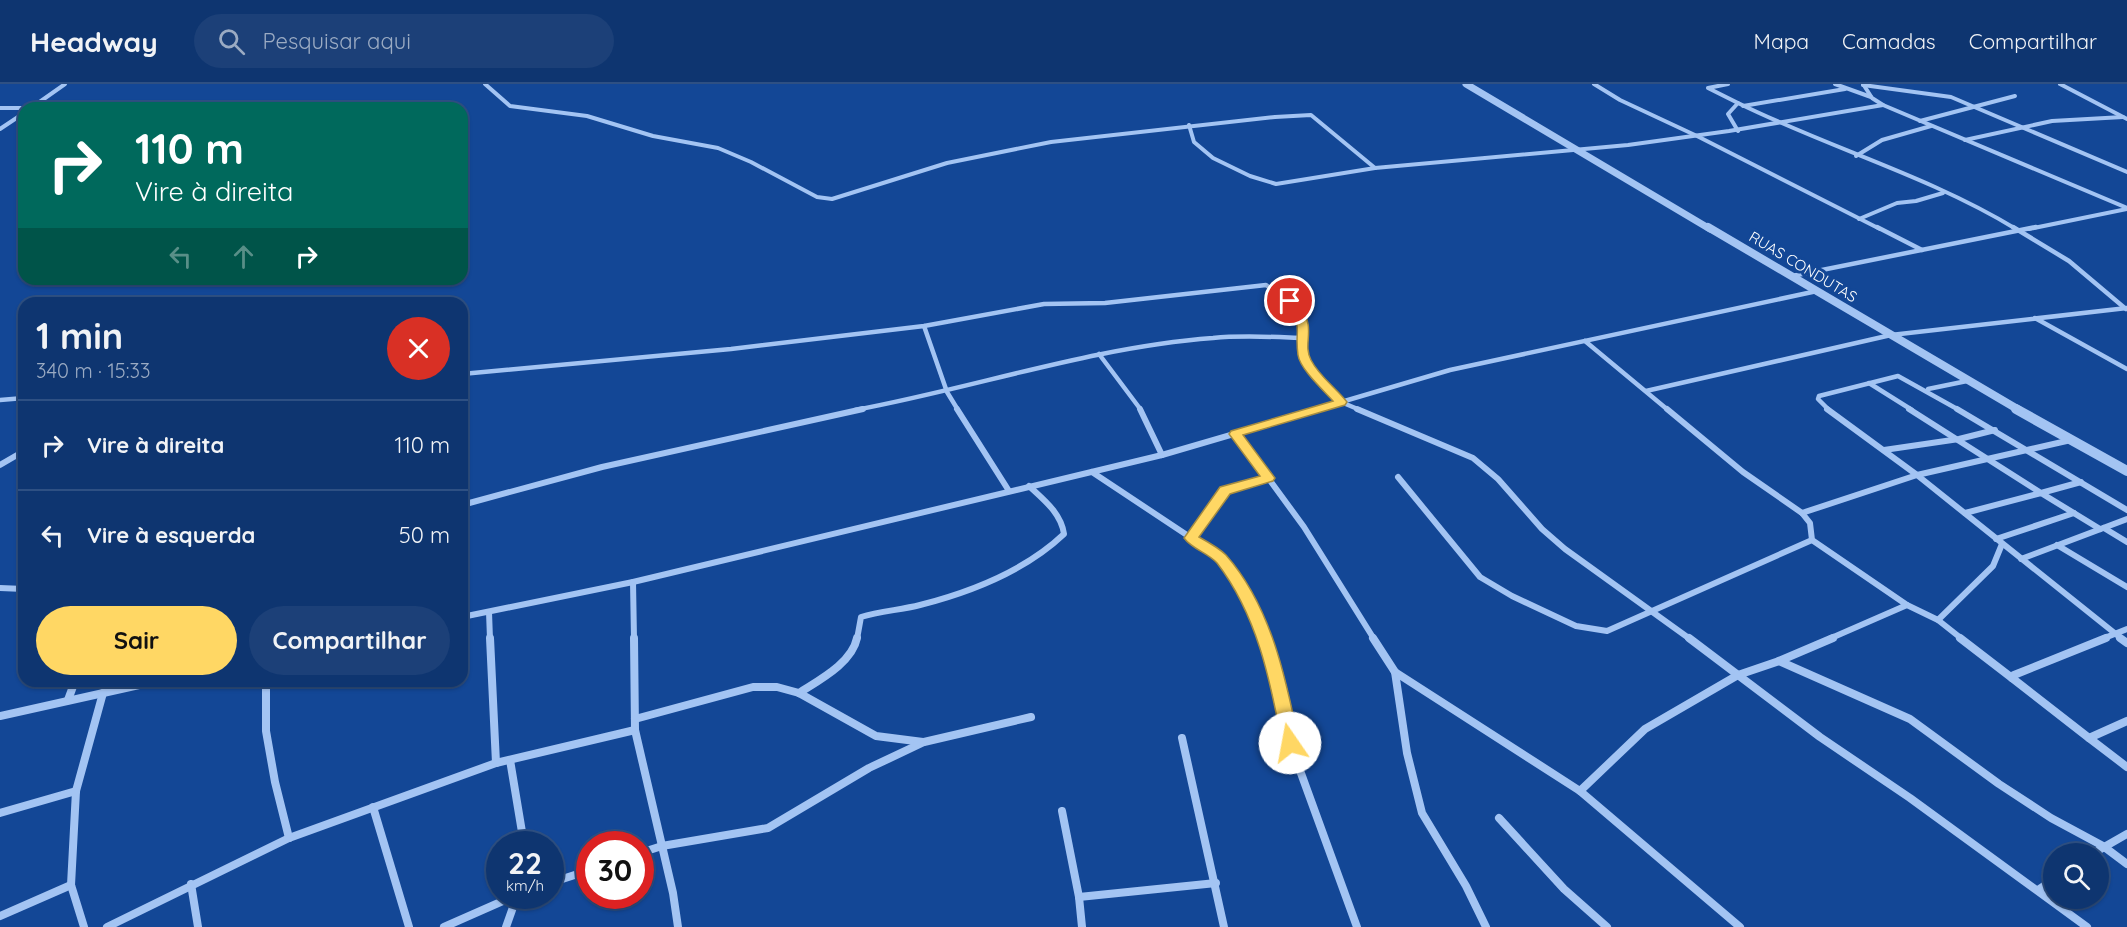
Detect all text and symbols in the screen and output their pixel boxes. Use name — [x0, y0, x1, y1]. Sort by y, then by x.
search box — [194, 14, 614, 68]
text: Headway — [30, 24, 158, 59]
icon: search — [215, 25, 248, 58]
text: Pesquisar aqui — [263, 27, 411, 55]
text: Mapa — [1754, 28, 1809, 54]
text: Camadas — [1842, 28, 1936, 54]
text: Compartilhar — [1969, 28, 2097, 54]
text: 110 m — [135, 122, 244, 175]
icon: right — [36, 126, 114, 204]
text: Vire à direita — [135, 174, 293, 208]
street label: RUAS CONDUTAS — [1746, 227, 1861, 306]
icon: left — [164, 240, 197, 273]
icon: ahead — [227, 240, 260, 273]
icon: right — [290, 240, 323, 273]
pin — [1264, 275, 1315, 326]
icon: arrive — [1273, 284, 1306, 317]
text: 1 min — [36, 313, 123, 358]
button: close — [387, 317, 450, 380]
text: 340 m · 15:33 — [36, 358, 150, 383]
icon: right — [36, 429, 69, 462]
text: Vire à direita — [87, 431, 224, 459]
text: 110 m — [395, 431, 450, 459]
icon: left — [36, 519, 69, 552]
text: Vire à esquerda — [87, 521, 255, 549]
text: 50 m — [399, 521, 450, 549]
button: Sair — [36, 606, 237, 675]
button: Compartilhar — [249, 606, 450, 675]
position arrow — [1258, 711, 1322, 775]
speed limit sign: 30 — [576, 831, 654, 909]
map controls — [2043, 843, 2109, 909]
button: search — [2043, 843, 2109, 909]
text: 22 — [508, 844, 542, 882]
text: km/h — [506, 876, 544, 895]

